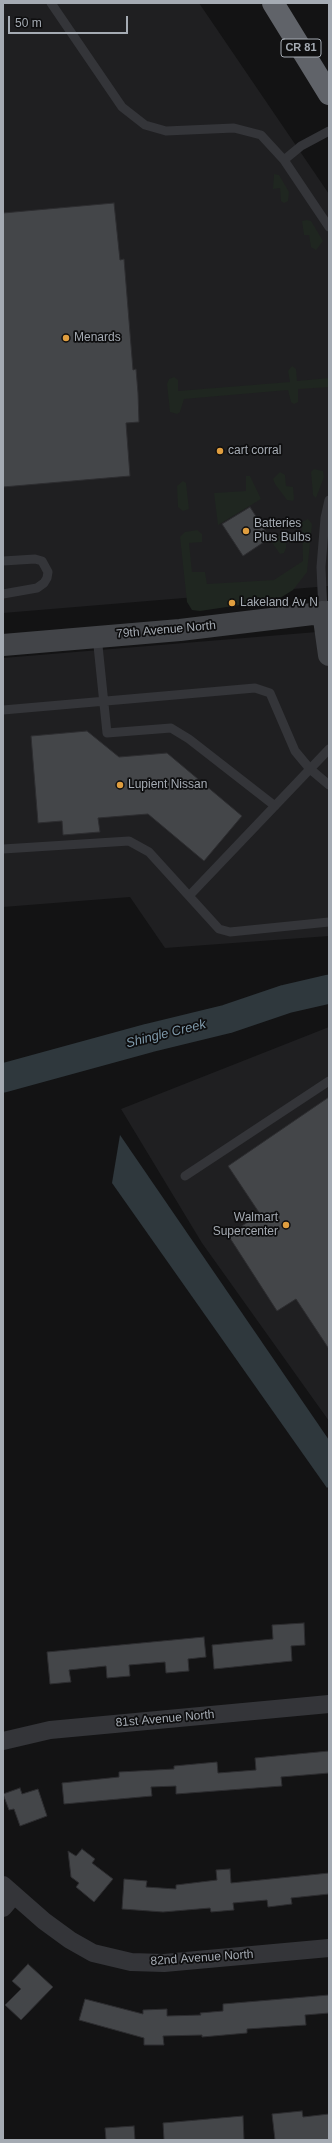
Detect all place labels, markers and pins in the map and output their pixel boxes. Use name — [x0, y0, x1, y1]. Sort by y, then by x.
place label: Menards — [74, 331, 121, 345]
marker: Menards — [61, 333, 71, 343]
place label: cart corral — [228, 444, 281, 458]
marker: cart corral — [215, 446, 225, 456]
place label: Batteries Plus Bulbs — [254, 517, 311, 545]
marker: Batteries Plus Bulbs — [241, 526, 251, 536]
place label: Lakeland Av N — [240, 596, 318, 610]
marker: Lakeland Av N — [227, 598, 237, 608]
place label: Lupient Nissan — [128, 778, 207, 792]
marker: Lupient Nissan — [115, 780, 125, 790]
place label: Walmart Supercenter — [213, 1211, 278, 1239]
marker: Walmart Supercenter — [281, 1220, 291, 1230]

